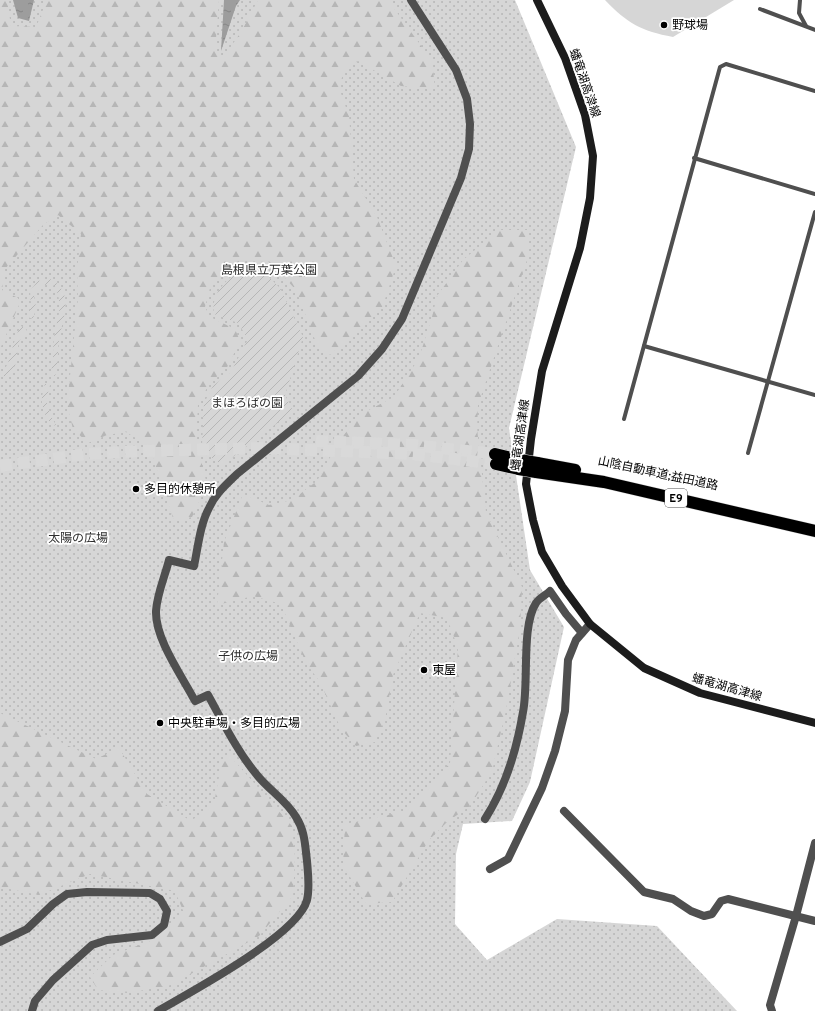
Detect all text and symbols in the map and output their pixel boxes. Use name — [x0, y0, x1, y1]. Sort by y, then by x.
place label: 野球場 — [672, 18, 708, 34]
marker: 野球場 — [659, 20, 669, 30]
street label: 蟠竜湖高津線 — [565, 47, 603, 120]
park label: 島根県立万葉公園 — [221, 263, 317, 279]
park label: まほろばの園 — [211, 396, 283, 412]
street label: 蟠竜湖高津線 — [508, 398, 534, 472]
street label: 山陰自動車道;益田道路 — [596, 453, 719, 495]
place label: 多目的休憩所 — [144, 482, 216, 498]
marker: 多目的休憩所 — [131, 484, 141, 494]
road number: E9 — [665, 489, 687, 507]
park label: 太陽の広場 — [48, 531, 108, 547]
park label: 子供の広場 — [218, 649, 278, 665]
place label: 東屋 — [432, 663, 456, 679]
marker: 東屋 — [419, 665, 429, 675]
street label: 蟠竜湖高津線 — [690, 670, 764, 706]
place label: 中央駐車場・多目的広場 — [168, 716, 300, 732]
marker: 中央駐車場・多目的広場 — [155, 718, 165, 728]

